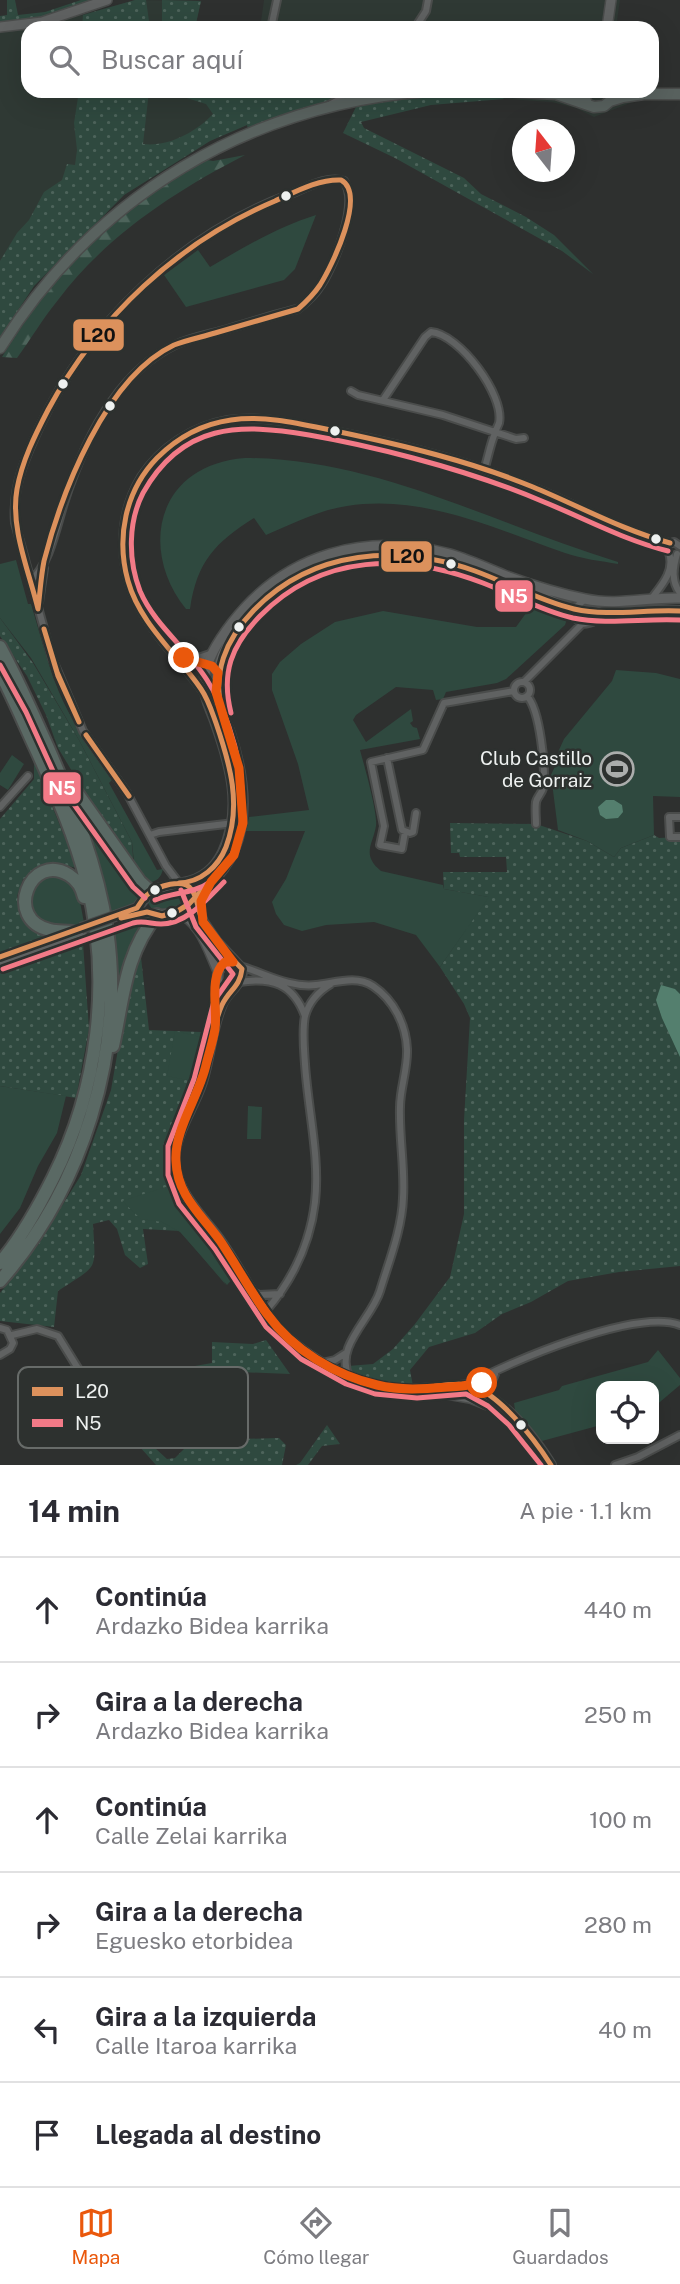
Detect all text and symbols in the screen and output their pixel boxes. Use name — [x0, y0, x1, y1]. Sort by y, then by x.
search box — [21, 21, 659, 98]
icon: search — [45, 41, 83, 79]
text: Buscar aquí — [101, 44, 243, 75]
north arrow — [512, 119, 575, 182]
unlabelled marker — [279, 189, 293, 203]
line badge: L20 — [72, 318, 125, 352]
text: L20 — [80, 324, 116, 346]
unlabelled marker — [56, 377, 70, 391]
unlabelled marker — [103, 399, 117, 413]
unlabelled marker — [328, 424, 342, 438]
unlabelled marker — [649, 532, 663, 546]
line badge: L20 — [380, 540, 433, 573]
text: L20 — [389, 545, 425, 567]
unlabelled marker — [444, 557, 458, 571]
line badge: N5 — [494, 579, 534, 613]
text: N5 — [500, 585, 528, 607]
unlabelled marker — [232, 620, 246, 634]
route end — [168, 642, 199, 673]
place label: Club Castillo de Gorraiz — [480, 747, 592, 791]
sports icon: Club Castillo de Gorraiz — [598, 750, 636, 788]
line badge: N5 — [42, 771, 82, 805]
text: N5 — [48, 777, 76, 799]
unlabelled marker — [148, 883, 162, 897]
unlabelled marker — [165, 906, 179, 920]
legend — [18, 1367, 248, 1448]
route start — [466, 1367, 497, 1398]
text: L20 — [75, 1380, 109, 1402]
map controls — [596, 1381, 659, 1444]
button: locate — [596, 1381, 659, 1444]
text: N5 — [75, 1412, 102, 1434]
unlabelled marker — [514, 1418, 528, 1432]
text: 14 min — [28, 1493, 120, 1529]
text: A pie · 1.1 km — [519, 1497, 652, 1524]
text: Continúa — [95, 1581, 207, 1612]
icon: ahead — [28, 1591, 66, 1629]
text: 440 m — [584, 1596, 652, 1623]
text: Ardazko Bidea karrika — [95, 1612, 329, 1639]
text: Gira a la derecha — [95, 1686, 303, 1717]
icon: right — [28, 1696, 66, 1734]
text: 250 m — [584, 1701, 652, 1728]
text: Ardazko Bidea karrika — [95, 1717, 329, 1744]
text: Continúa — [95, 1791, 207, 1822]
icon: ahead — [28, 1801, 66, 1839]
text: 100 m — [589, 1806, 652, 1833]
text: Calle Zelai karrika — [95, 1822, 288, 1849]
text: Gira a la derecha — [95, 1896, 303, 1927]
icon: right — [28, 1906, 66, 1944]
text: 280 m — [584, 1911, 652, 1938]
text: Eguesko etorbidea — [95, 1927, 293, 1954]
text: Gira a la izquierda — [95, 2001, 317, 2032]
icon: left — [28, 2011, 66, 2049]
text: 40 m — [598, 2016, 652, 2043]
text: Calle Itaroa karrika — [95, 2032, 297, 2059]
icon: arrive — [28, 2116, 66, 2154]
text: Llegada al destino — [95, 2119, 321, 2150]
tab: Mapa — [71, 2204, 120, 2268]
tab: Cómo llegar — [263, 2204, 370, 2268]
tab: Guardados — [512, 2204, 609, 2268]

